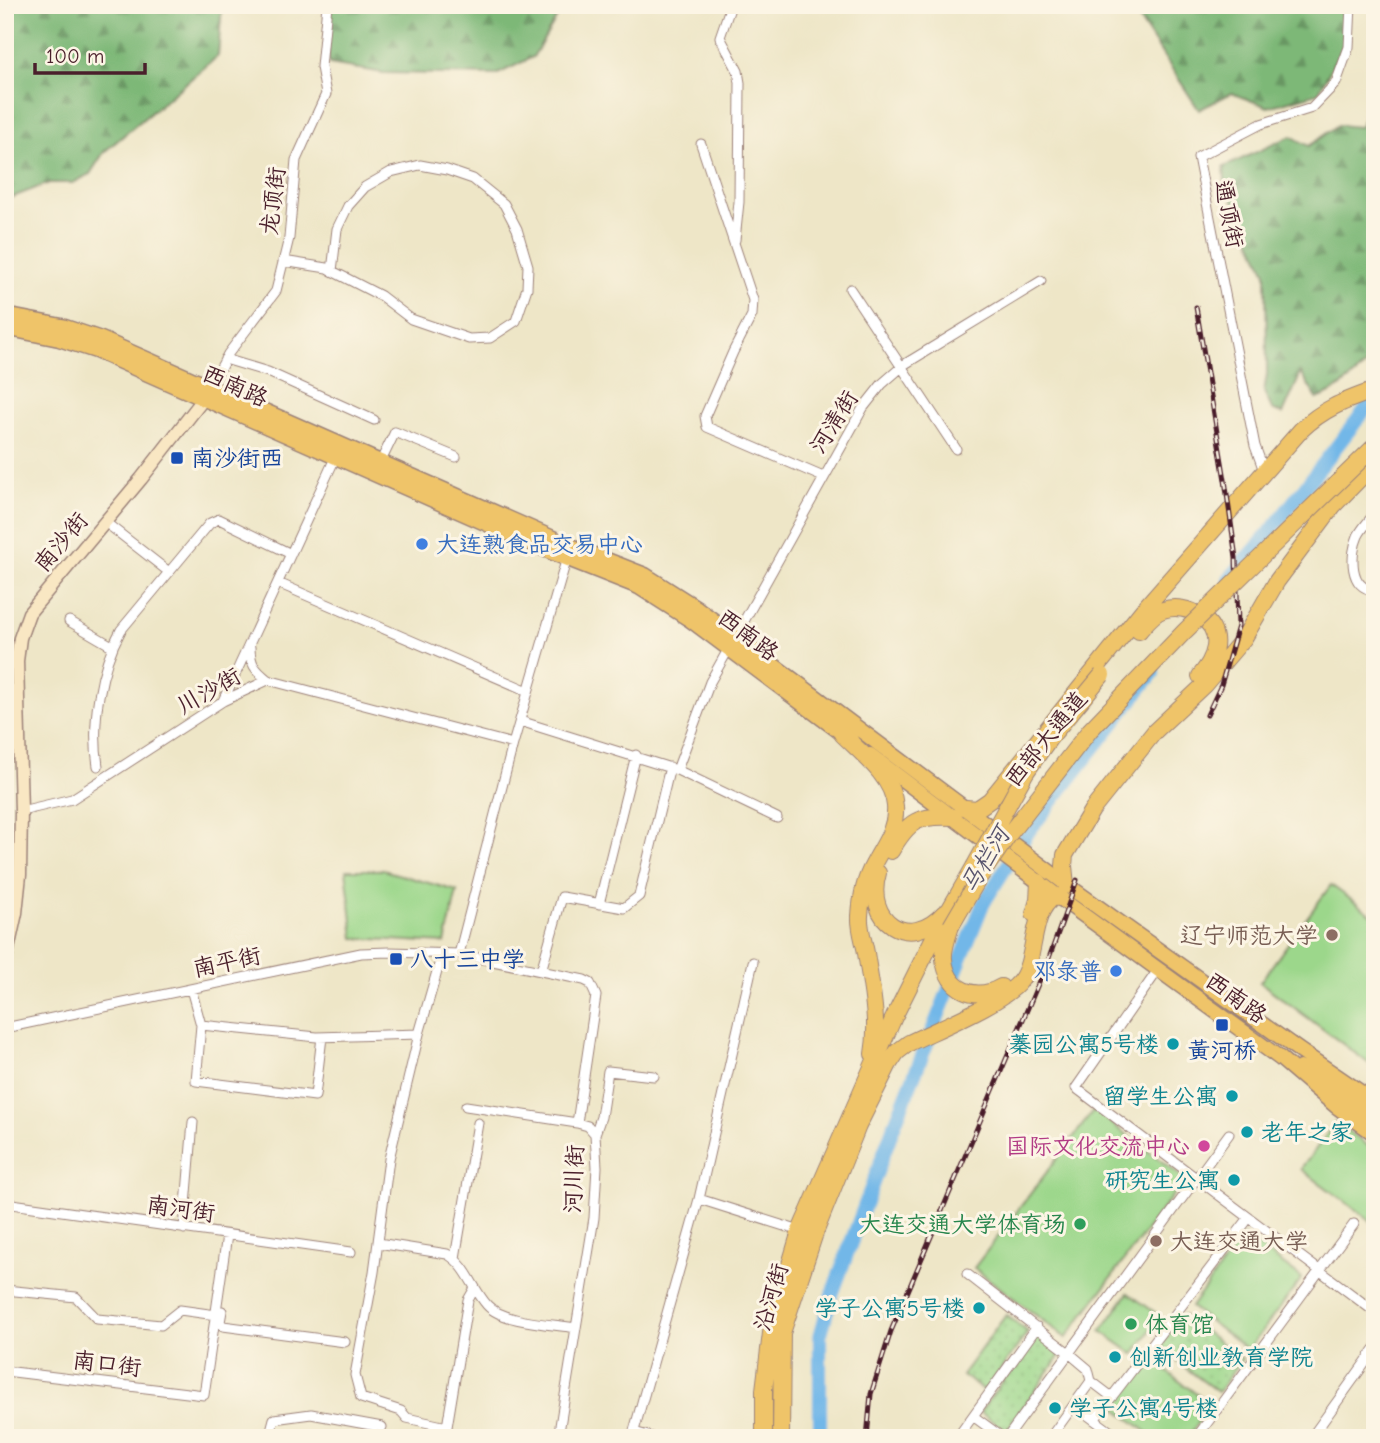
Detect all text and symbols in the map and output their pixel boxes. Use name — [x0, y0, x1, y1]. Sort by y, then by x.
scale bar — [35, 32, 145, 76]
text: 100 m — [46, 44, 104, 68]
street label: 龙顶街 — [255, 165, 291, 237]
street label: 通顶街 — [1209, 178, 1249, 250]
street label: 西南路 — [198, 360, 272, 412]
street label: 河清街 — [804, 386, 864, 458]
place label: 南沙街西 — [191, 445, 283, 472]
marker: 南沙街西 — [169, 450, 185, 466]
street label: 南沙街 — [28, 507, 94, 577]
place label: 大连熟食品交易中心 — [436, 531, 643, 558]
marker: 大连熟食品交易中心 — [414, 536, 430, 552]
street label: 西南路 — [712, 603, 784, 667]
street label: 川沙街 — [172, 662, 246, 720]
street label: 西部大通道 — [999, 686, 1093, 792]
water label: 马栏河 — [954, 819, 1018, 898]
place label: 辽宁师范大学 — [1180, 922, 1318, 949]
marker: 辽宁师范大学 — [1324, 927, 1340, 943]
street label: 南平街 — [190, 942, 264, 982]
place label: 八十三中学 — [410, 946, 525, 973]
marker: 八十三中学 — [388, 951, 404, 967]
place label: 邓录普 — [1033, 958, 1102, 985]
marker: 邓录普 — [1108, 963, 1124, 979]
street label: 西南路 — [1200, 967, 1272, 1029]
marker: 黄河桥 — [1214, 1017, 1230, 1033]
place label: 蓁园公寓5号楼 — [1009, 1031, 1159, 1058]
marker: 蓁园公寓5号楼 — [1165, 1036, 1181, 1052]
place label: 黄河桥 — [1188, 1037, 1257, 1064]
place label: 留学生公寓 — [1103, 1083, 1218, 1110]
marker: 留学生公寓 — [1224, 1088, 1240, 1104]
place label: 老年之家 — [1261, 1119, 1353, 1146]
marker: 老年之家 — [1239, 1124, 1255, 1140]
place label: 国际文化交流中心 — [1006, 1133, 1190, 1160]
marker: 国际文化交流中心 — [1196, 1138, 1212, 1154]
street label: 河川街 — [559, 1144, 589, 1214]
place label: 研究生公寓 — [1105, 1167, 1220, 1194]
marker: 研究生公寓 — [1226, 1172, 1242, 1188]
street label: 南河街 — [145, 1191, 217, 1227]
place label: 大连交通大学体育场 — [859, 1211, 1066, 1238]
marker: 大连交通大学体育场 — [1072, 1216, 1088, 1232]
place label: 大连交通大学 — [1170, 1228, 1308, 1255]
marker: 大连交通大学 — [1148, 1233, 1164, 1249]
street label: 沿河街 — [749, 1260, 793, 1334]
place label: 学子公寓5号楼 — [815, 1295, 965, 1322]
marker: 学子公寓5号楼 — [971, 1300, 987, 1316]
place label: 体育馆 — [1145, 1311, 1214, 1338]
marker: 体育馆 — [1123, 1316, 1139, 1332]
place label: 创新创业教育学院 — [1129, 1344, 1313, 1371]
street label: 南口街 — [71, 1346, 143, 1382]
marker: 创新创业教育学院 — [1107, 1349, 1123, 1365]
place label: 学子公寓4号楼 — [1069, 1395, 1218, 1422]
marker: 学子公寓4号楼 — [1047, 1400, 1063, 1416]

